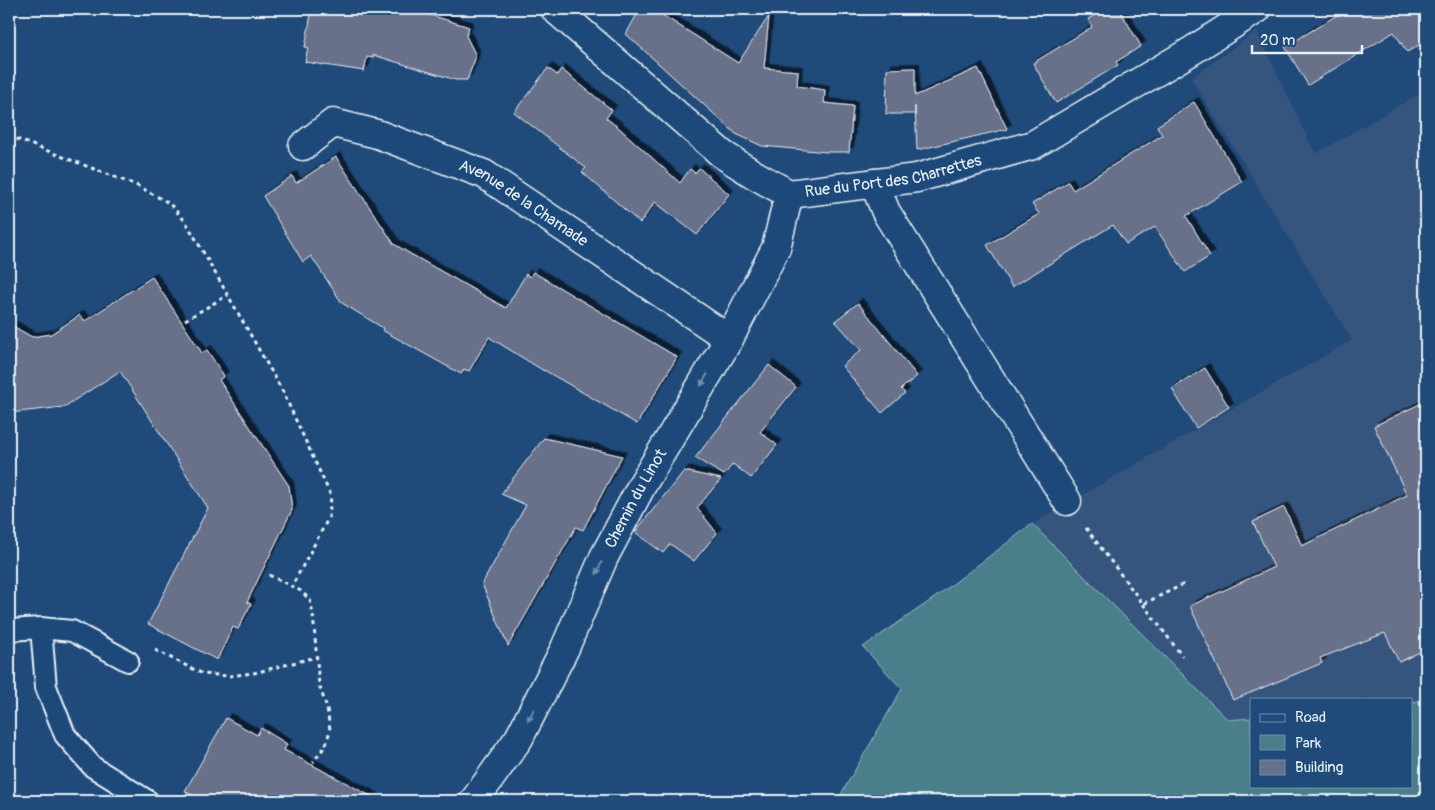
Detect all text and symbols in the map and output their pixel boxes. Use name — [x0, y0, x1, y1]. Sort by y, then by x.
scale bar — [1252, 22, 1362, 54]
text: 20 m — [1260, 31, 1295, 50]
street label: Rue du Port des Charrettes — [804, 150, 984, 202]
street label: Avenue de la Chamade — [456, 156, 592, 251]
one-way arrow — [700, 374, 709, 387]
street label: Chemin du Linot — [600, 445, 671, 552]
one-way arrow — [595, 561, 603, 575]
legend — [1250, 698, 1412, 788]
one-way arrow — [527, 708, 535, 722]
text: Road — [1295, 708, 1326, 727]
text: Park — [1295, 734, 1322, 753]
text: Building — [1295, 758, 1343, 777]

